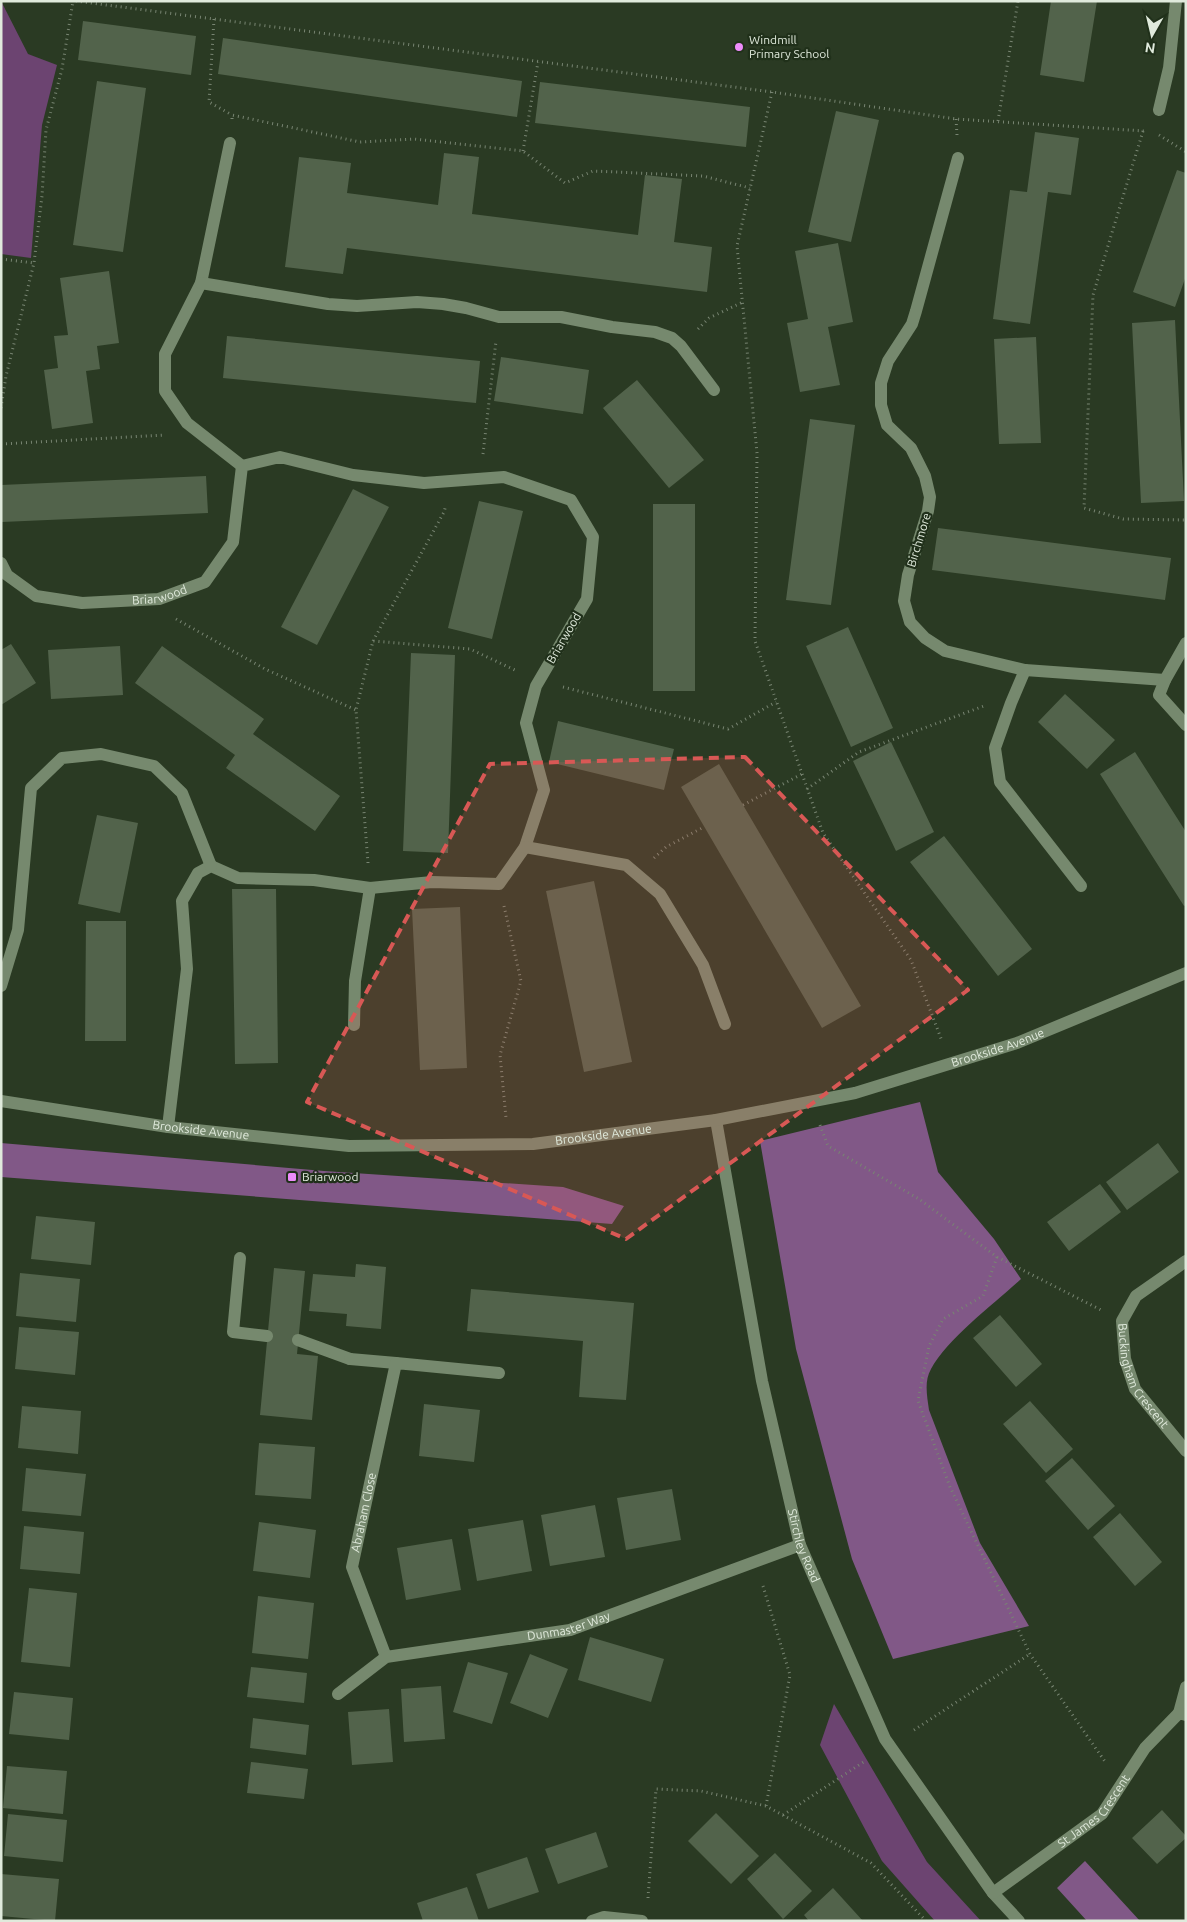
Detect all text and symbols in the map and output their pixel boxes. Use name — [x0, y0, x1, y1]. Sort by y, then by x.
north arrow — [1127, 10, 1177, 60]
place label: Windmill Primary School — [749, 33, 829, 60]
text: N — [1144, 39, 1156, 57]
marker: Windmill Primary School — [733, 41, 745, 53]
street label: Birchmore — [904, 511, 933, 569]
street label: Briarwood — [132, 582, 189, 606]
street label: Briarwood — [544, 610, 583, 665]
street label: Brookside Avenue — [950, 1025, 1046, 1069]
street label: Brookside Avenue — [152, 1118, 250, 1141]
street label: Brookside Avenue — [554, 1122, 652, 1147]
place label: Briarwood — [302, 1170, 358, 1183]
marker: Briarwood — [286, 1171, 298, 1183]
street label: Buckingham Crescent — [1116, 1323, 1172, 1431]
street label: Abraham Close — [348, 1471, 378, 1553]
street label: Stirchley Road — [786, 1508, 823, 1584]
street label: Dunmaster Way — [526, 1609, 612, 1642]
street label: St James Crescent — [1055, 1772, 1132, 1850]

